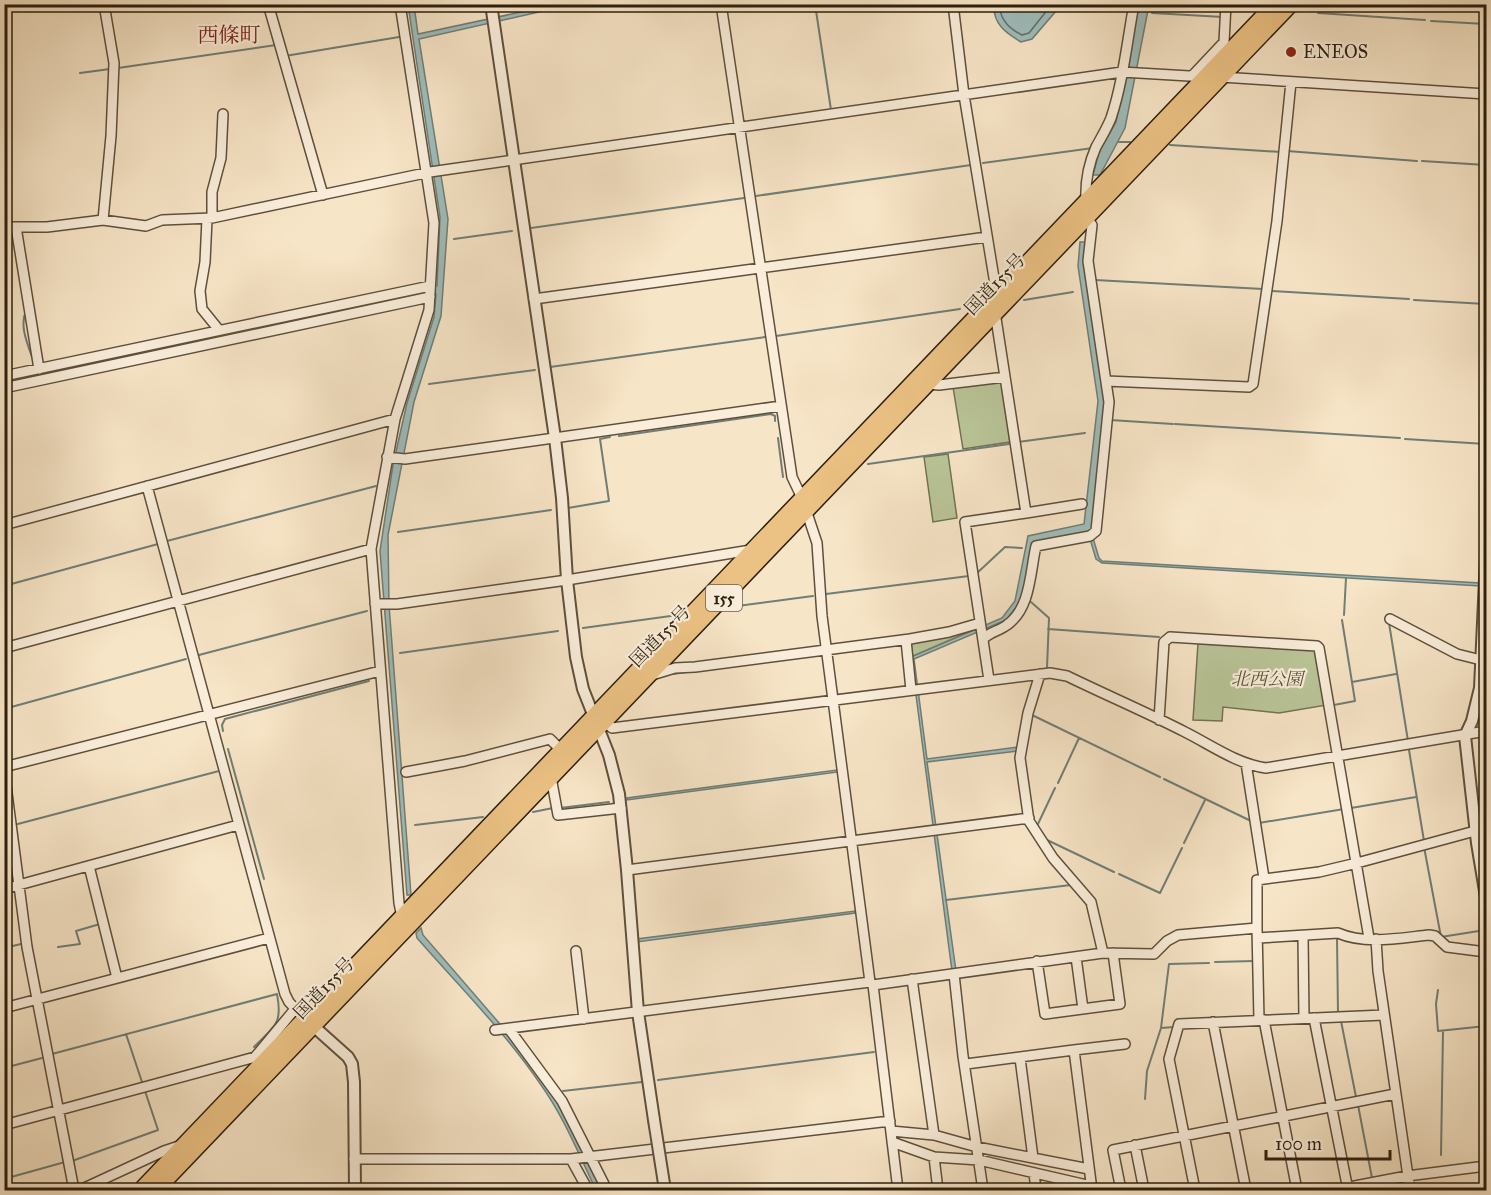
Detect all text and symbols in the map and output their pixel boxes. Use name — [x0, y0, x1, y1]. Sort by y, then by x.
district label: 西條町 — [198, 22, 261, 48]
place label: ENEOS — [1303, 41, 1368, 63]
marker: ENEOS — [1284, 45, 1298, 59]
street label: 国道155号 — [960, 248, 1030, 320]
road number: 155 — [706, 585, 742, 611]
street label: 国道155号 — [625, 600, 695, 672]
park label: 北西公園 — [1231, 668, 1306, 690]
street label: 国道155号 — [289, 952, 359, 1024]
scale bar — [1266, 1123, 1390, 1161]
text: 100 m — [1275, 1133, 1322, 1155]

